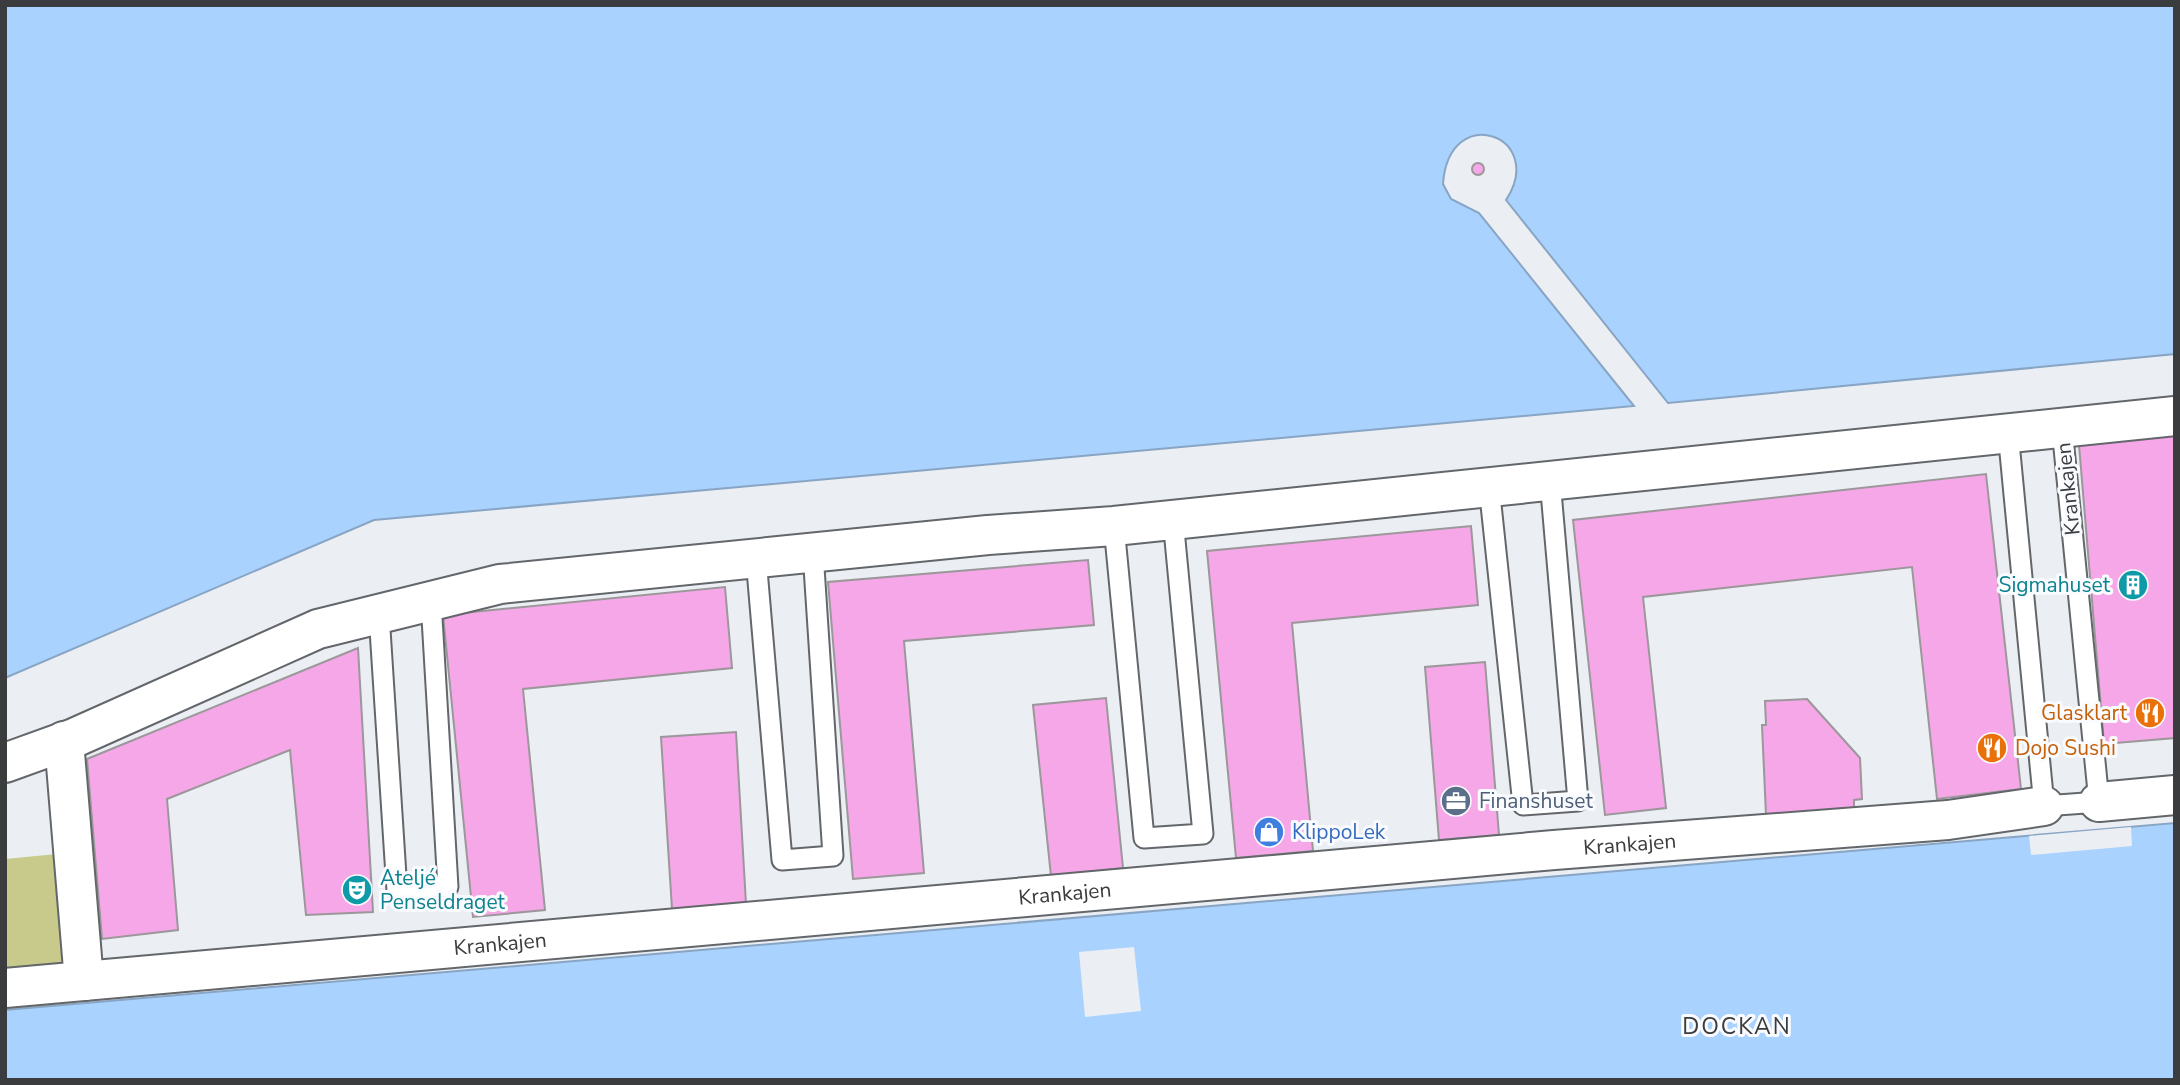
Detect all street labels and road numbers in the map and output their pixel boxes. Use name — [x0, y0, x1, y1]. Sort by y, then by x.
street label: Krankajen — [2049, 441, 2087, 537]
street label: Krankajen — [1582, 827, 1677, 862]
street label: Krankajen — [1017, 875, 1112, 912]
street label: Krankajen — [452, 926, 548, 962]

